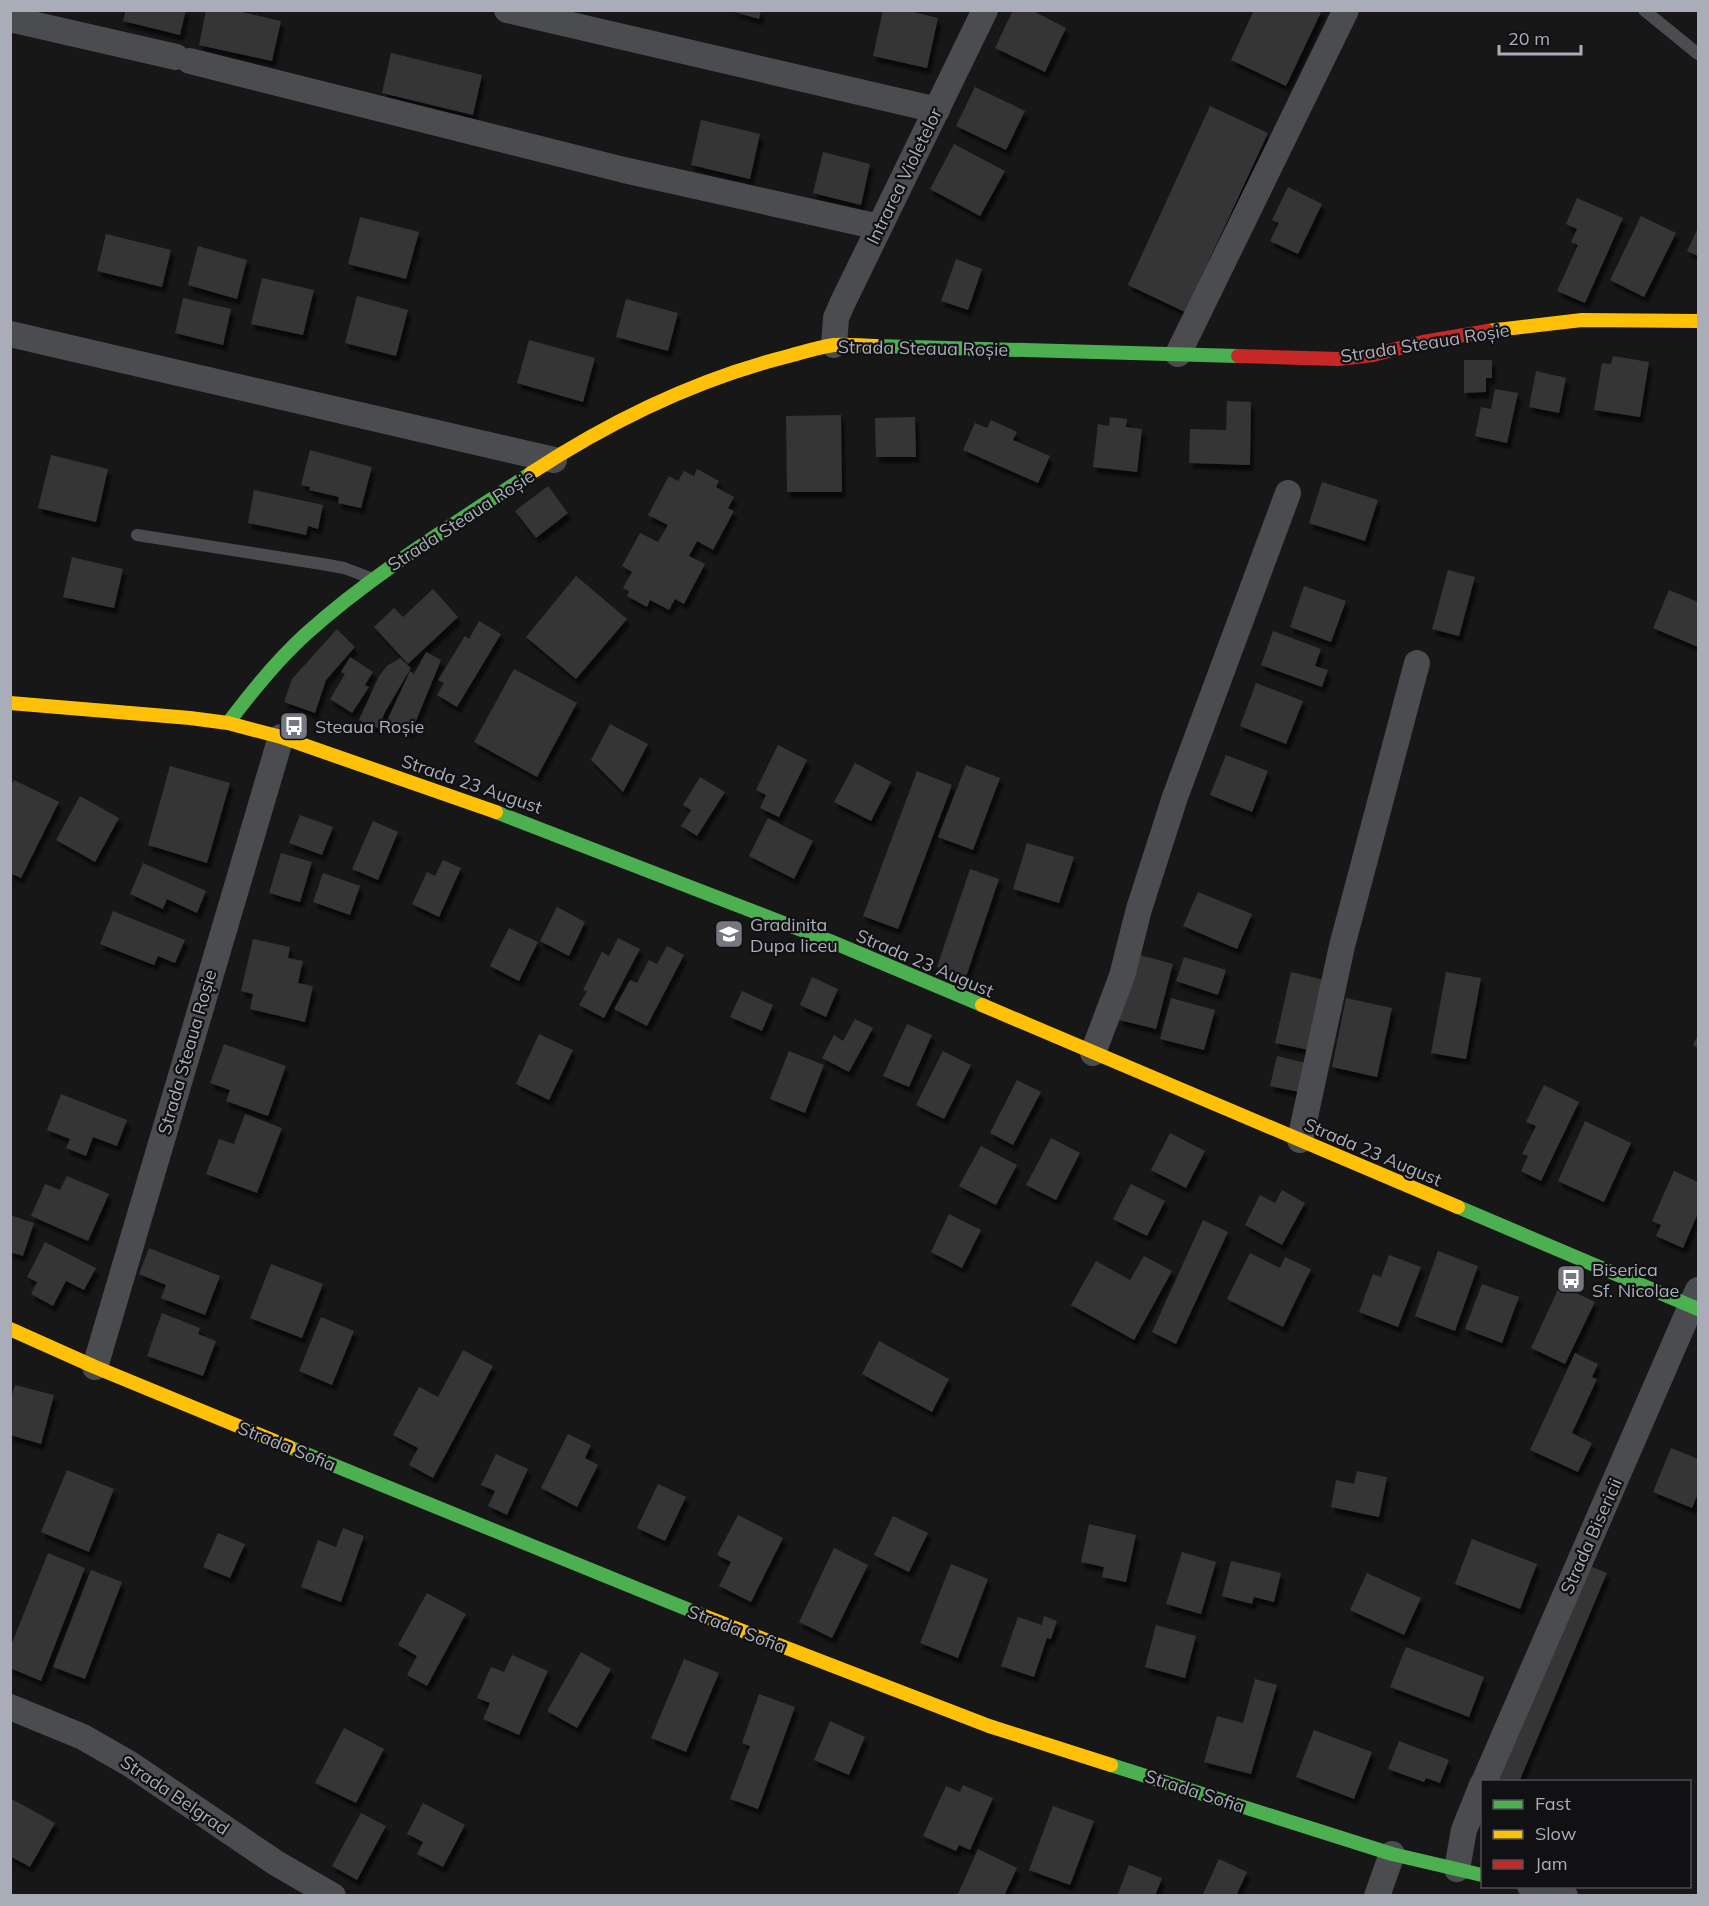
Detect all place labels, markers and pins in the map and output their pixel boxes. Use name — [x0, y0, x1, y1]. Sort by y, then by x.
bus stop icon: Steaua Roșie — [278, 710, 310, 742]
place label: Steaua Roșie — [315, 715, 424, 738]
place label: Gradinita Dupa liceu — [750, 913, 838, 957]
school or university icon: Gradinita Dupa liceu — [713, 918, 745, 950]
place label: Biserica Sf. Nicolae — [1592, 1258, 1679, 1302]
bus stop icon: Biserica Sf. Nicolae — [1555, 1263, 1587, 1295]

